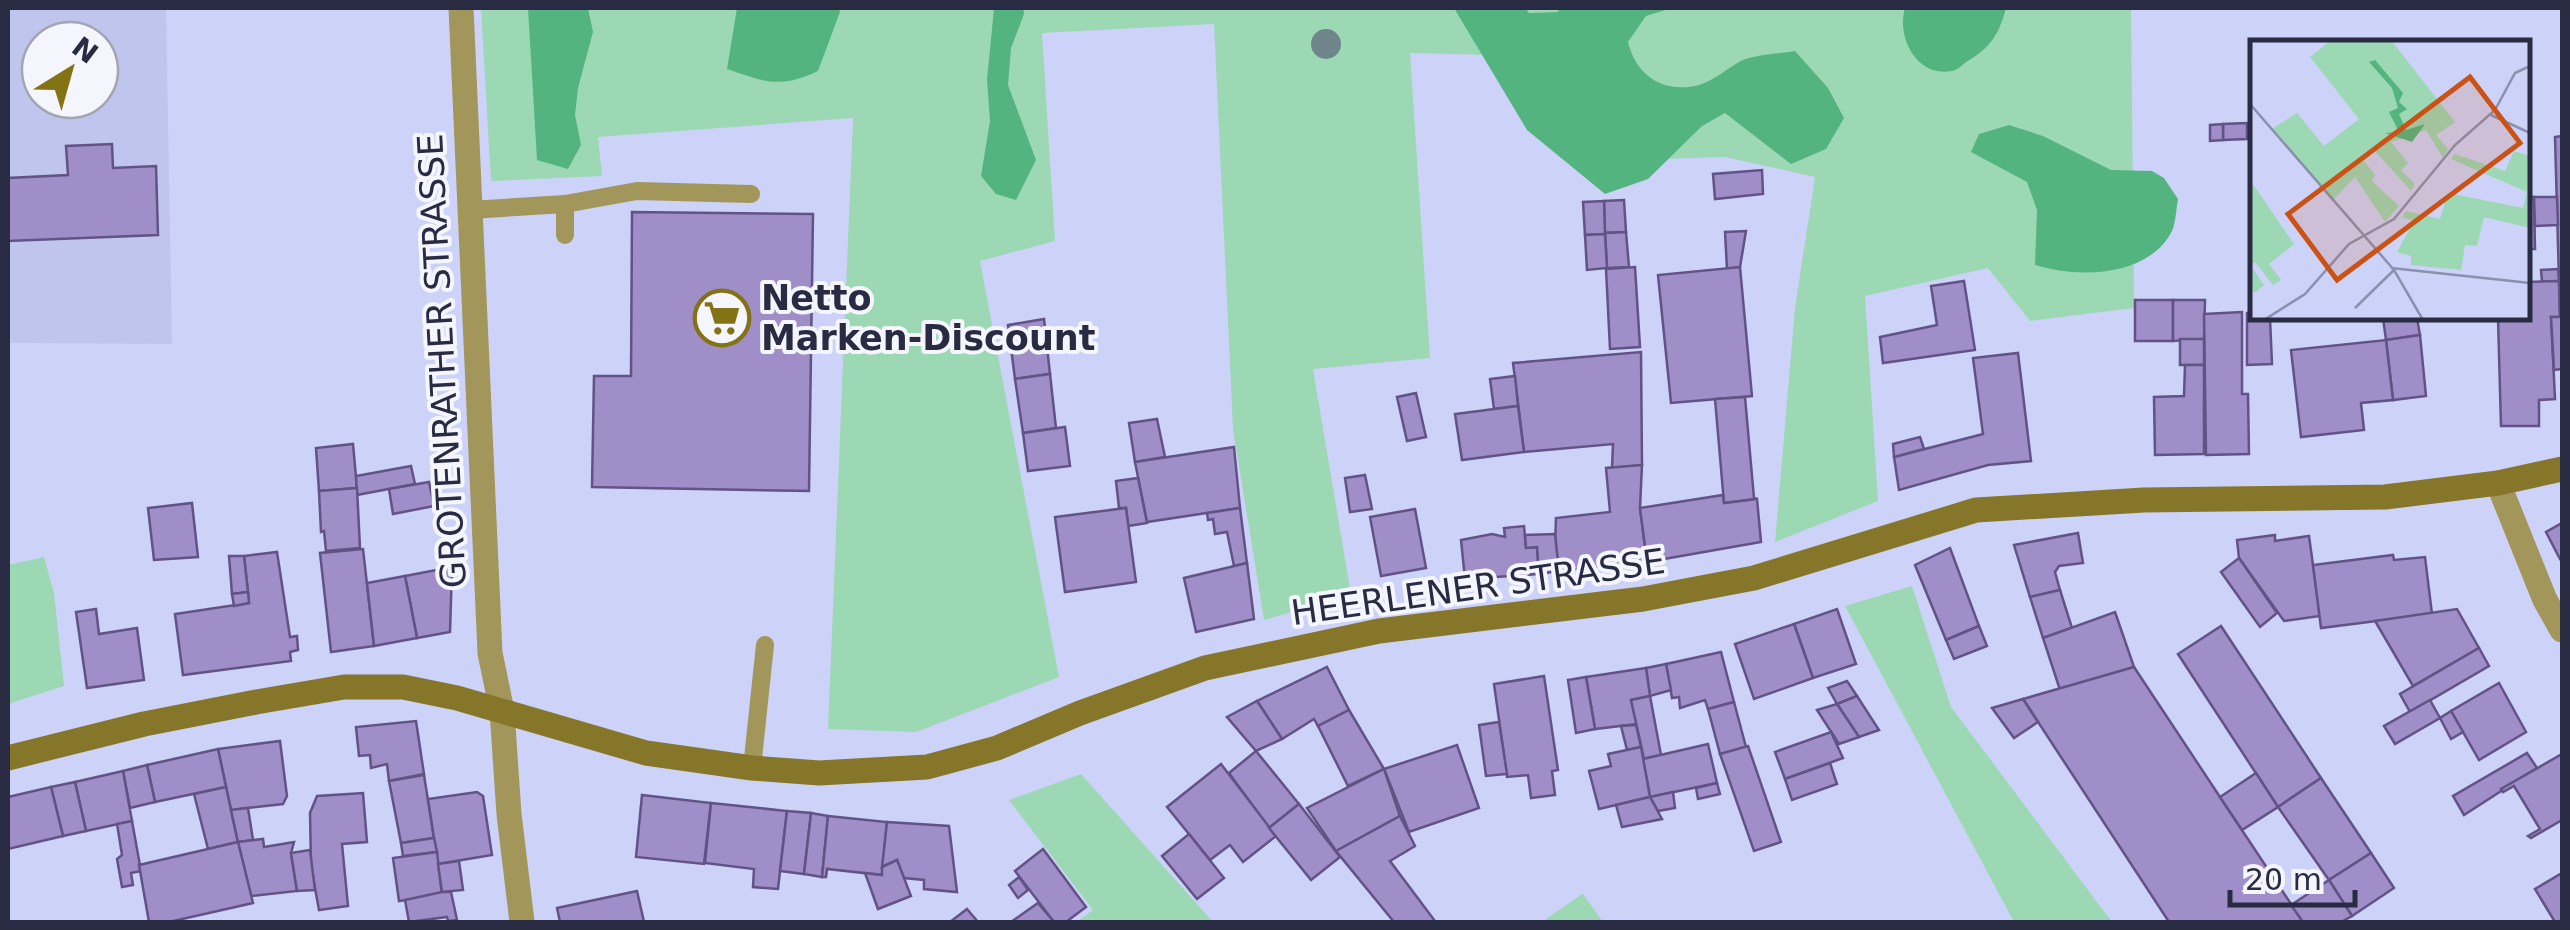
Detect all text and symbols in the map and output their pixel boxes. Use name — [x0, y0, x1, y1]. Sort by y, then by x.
north arrow — [20, 20, 120, 120]
text: N — [65, 30, 104, 71]
inset map — [2250, 40, 2530, 320]
street label: GROTENRATHER STRASSE — [410, 133, 474, 589]
place label: Netto Marken-Discount — [761, 278, 1095, 358]
supermarket icon: Netto Marken-Discount — [692, 288, 752, 348]
street label: HEERLENER STRASSE — [1288, 541, 1668, 633]
scale bar — [2230, 845, 2355, 907]
text: 20 m — [2245, 862, 2322, 897]

